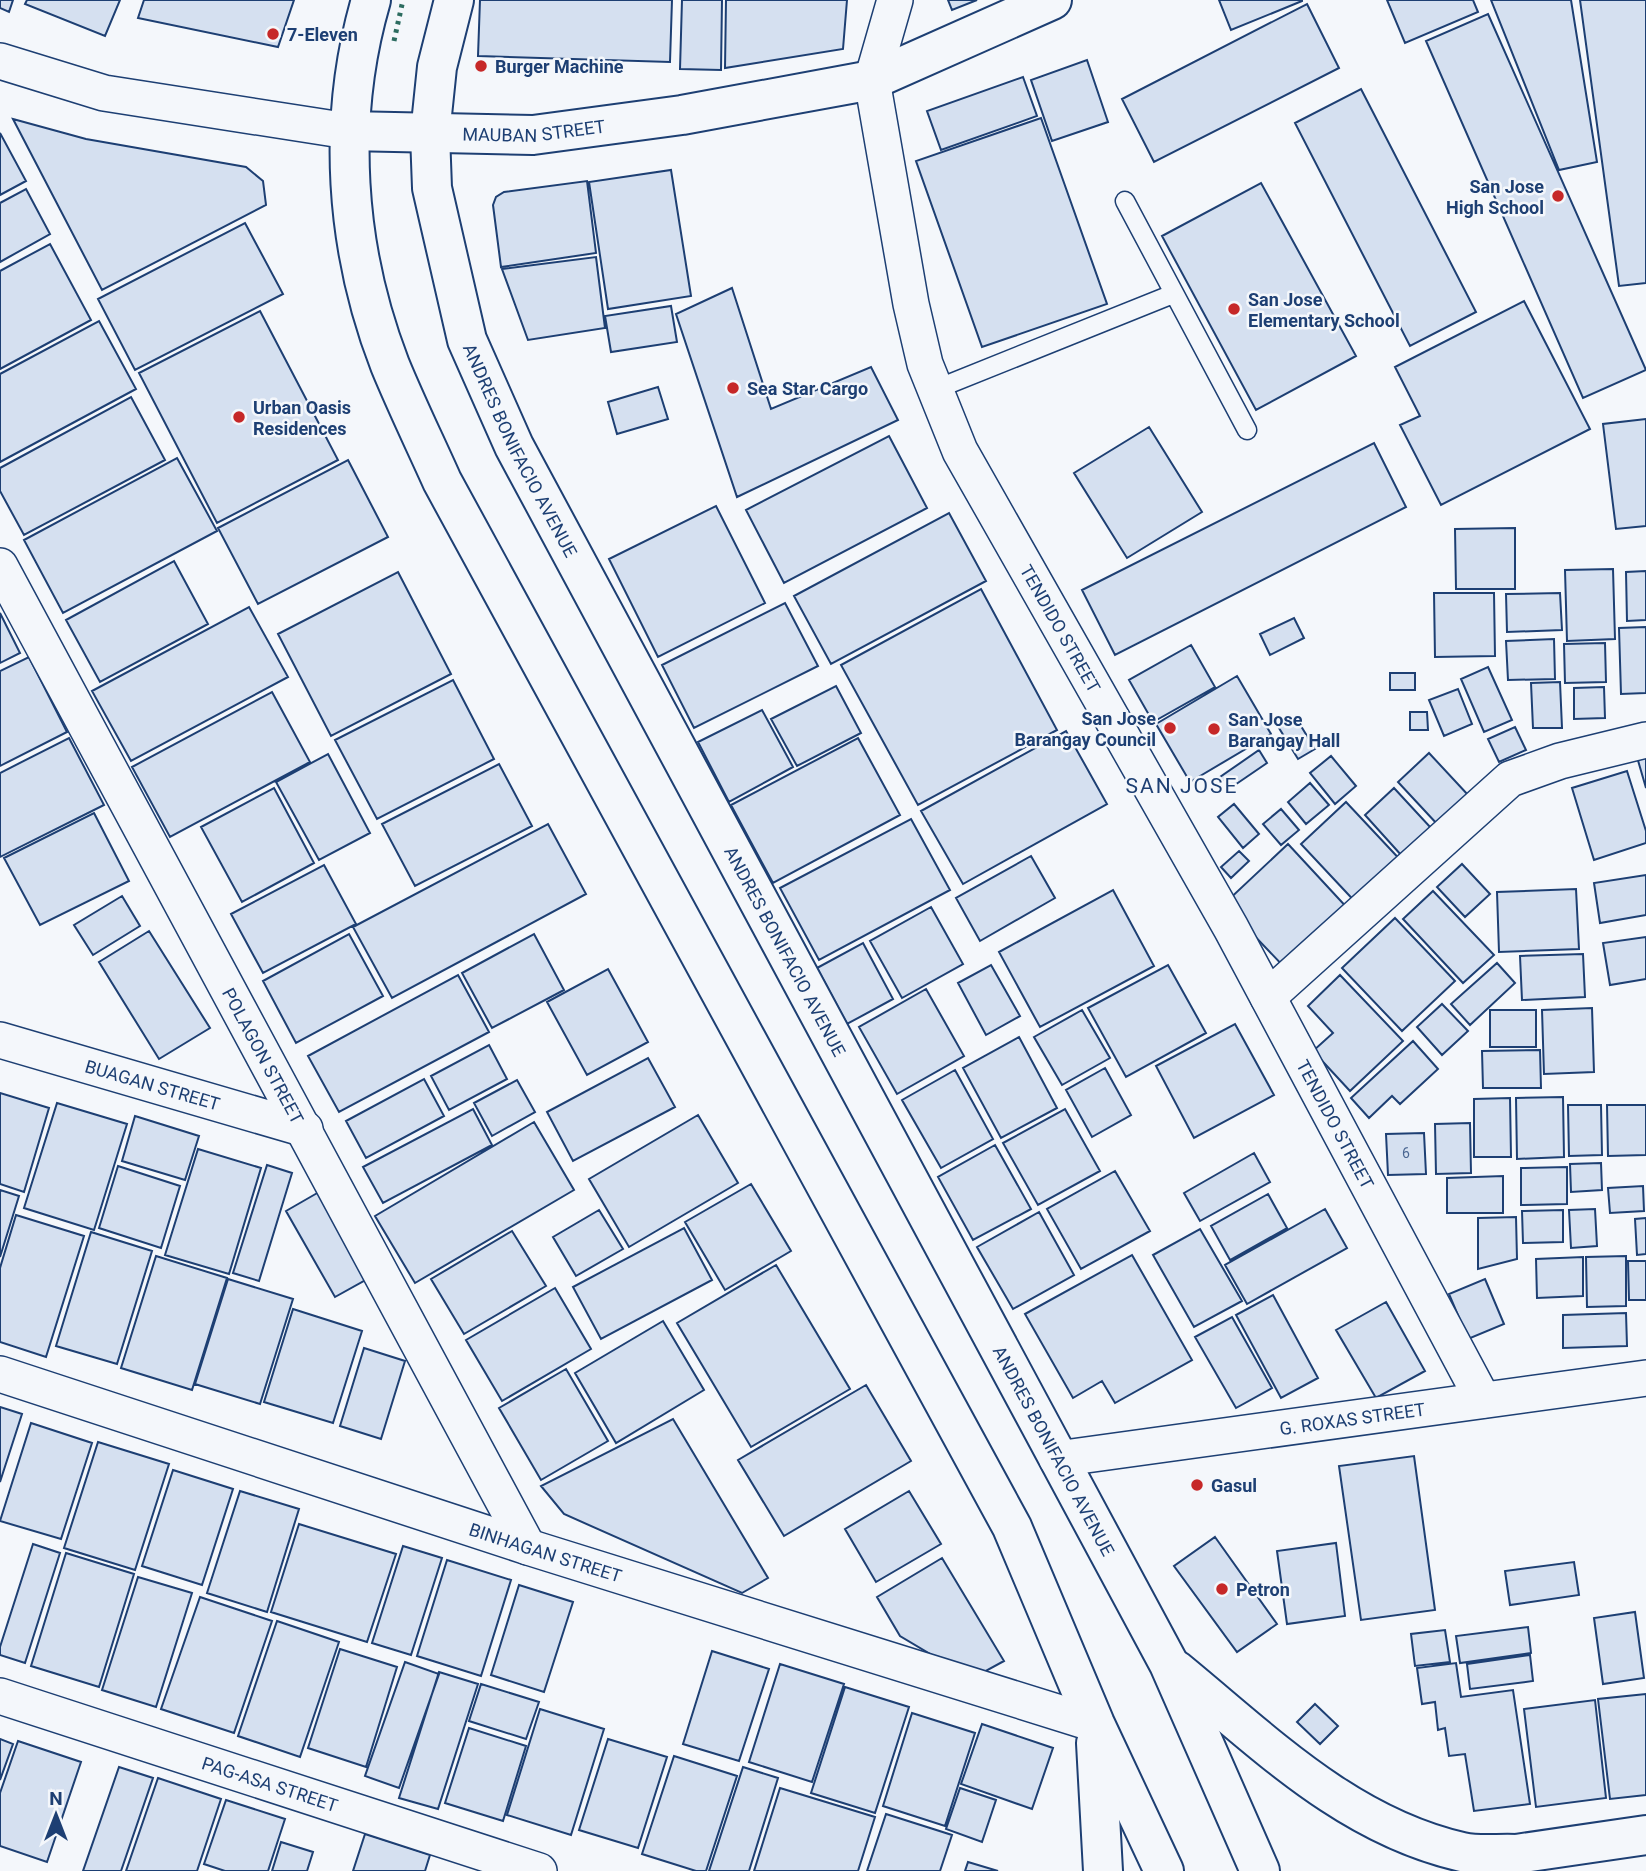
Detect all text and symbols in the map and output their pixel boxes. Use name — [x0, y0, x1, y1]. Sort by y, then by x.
place label: 7-Eleven — [287, 24, 358, 45]
marker: 7-Eleven — [265, 26, 281, 42]
place label: Burger Machine — [495, 56, 624, 77]
marker: Burger Machine — [473, 58, 489, 74]
street label: MAUBAN STREET — [462, 115, 607, 146]
place label: San Jose High School — [1446, 176, 1544, 218]
marker: San Jose High School — [1550, 188, 1566, 204]
place label: San Jose Elementary School — [1248, 289, 1400, 331]
marker: San Jose Elementary School — [1226, 301, 1242, 317]
street label: ANDRES BONIFACIO AVENUE — [459, 340, 582, 560]
place label: Sea Star Cargo — [747, 378, 868, 399]
marker: Sea Star Cargo — [725, 380, 741, 396]
place label: Urban Oasis Residences — [253, 397, 351, 439]
marker: Urban Oasis Residences — [231, 409, 247, 425]
street label: TENDIDO STREET — [1016, 561, 1105, 696]
place label: San Jose Barangay Council — [1015, 708, 1156, 750]
place label: San Jose Barangay Hall — [1228, 709, 1340, 751]
marker: San Jose Barangay Council — [1162, 720, 1178, 736]
marker: San Jose Barangay Hall — [1206, 721, 1222, 737]
district label: SAN JOSE — [1126, 774, 1238, 798]
street label: ANDRES BONIFACIO AVENUE — [721, 843, 851, 1060]
street label: POLAGON STREET — [218, 984, 309, 1127]
street label: BUAGAN STREET — [83, 1055, 223, 1114]
street label: TENDIDO STREET — [1293, 1056, 1379, 1192]
house number: 6 — [1402, 1145, 1410, 1161]
street label: ANDRES BONIFACIO AVENUE — [989, 1342, 1119, 1559]
street label: G. ROXAS STREET — [1278, 1398, 1427, 1439]
place label: Gasul — [1211, 1475, 1257, 1496]
marker: Gasul — [1189, 1477, 1205, 1493]
street label: BINHAGAN STREET — [467, 1518, 625, 1586]
place label: Petron — [1236, 1579, 1290, 1600]
marker: Petron — [1214, 1581, 1230, 1597]
street label: PAG-ASA STREET — [200, 1752, 341, 1816]
north arrow — [21, 1780, 91, 1850]
text: N — [49, 1787, 63, 1810]

